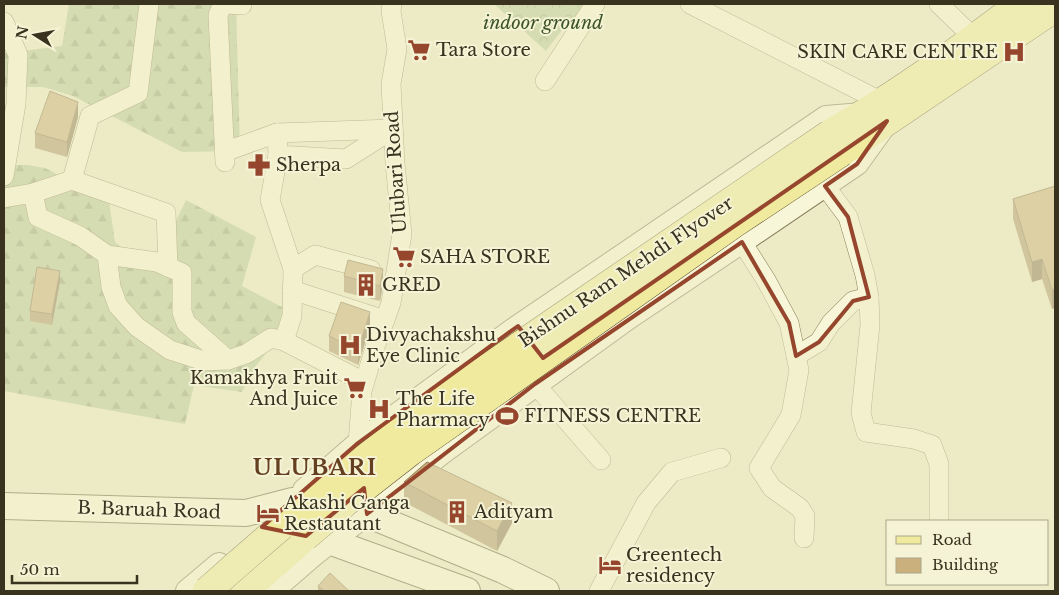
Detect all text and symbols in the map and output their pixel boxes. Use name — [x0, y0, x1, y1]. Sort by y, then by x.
north arrow — [10, 10, 60, 60]
park label: indoor ground — [483, 12, 603, 34]
text: N — [12, 24, 32, 41]
supermarket icon: Tara Store — [406, 37, 432, 63]
place label: Tara Store — [436, 39, 531, 61]
hospital icon: SKIN CARE CENTRE — [1001, 39, 1027, 65]
place label: SKIN CARE CENTRE — [797, 41, 998, 63]
street label: Ulubari Road — [381, 110, 411, 234]
pharmacy icon: Sherpa — [246, 152, 272, 178]
place label: Sherpa — [276, 154, 341, 176]
street label: Bishnu Ram Mehdi Flyover — [515, 192, 738, 352]
supermarket icon: SAHA STORE — [391, 244, 417, 270]
place label: SAHA STORE — [420, 246, 550, 268]
building icon: GRED — [353, 272, 379, 298]
place label: GRED — [382, 274, 441, 296]
place label: Divyachakshu Eye Clinic — [366, 324, 496, 367]
hospital icon: Divyachakshu Eye Clinic — [337, 332, 363, 358]
place label: Kamakhya Fruit And Juice — [190, 367, 338, 410]
supermarket icon: Kamakhya Fruit And Juice — [342, 375, 368, 401]
place label: The Life Pharmacy — [396, 388, 490, 431]
hospital icon: The Life Pharmacy — [366, 396, 392, 422]
sports icon: FITNESS CENTRE — [494, 403, 520, 429]
place label: FITNESS CENTRE — [524, 405, 701, 427]
district label: ULUBARI — [253, 454, 377, 481]
place label: Akashi Ganga Restautant — [283, 492, 410, 535]
street label: B. Baruah Road — [77, 497, 221, 523]
building icon: Adityam — [444, 499, 470, 525]
hotel icon: Akashi Ganga Restautant — [255, 500, 281, 526]
place label: Adityam — [473, 501, 553, 523]
legend — [886, 520, 1049, 585]
text: Road — [932, 530, 972, 549]
place label: Greentech residency — [626, 544, 722, 587]
scale bar — [12, 552, 138, 584]
hotel icon: Greentech residency — [597, 552, 623, 578]
text: Building — [932, 555, 999, 574]
text: 50 m — [20, 560, 60, 579]

